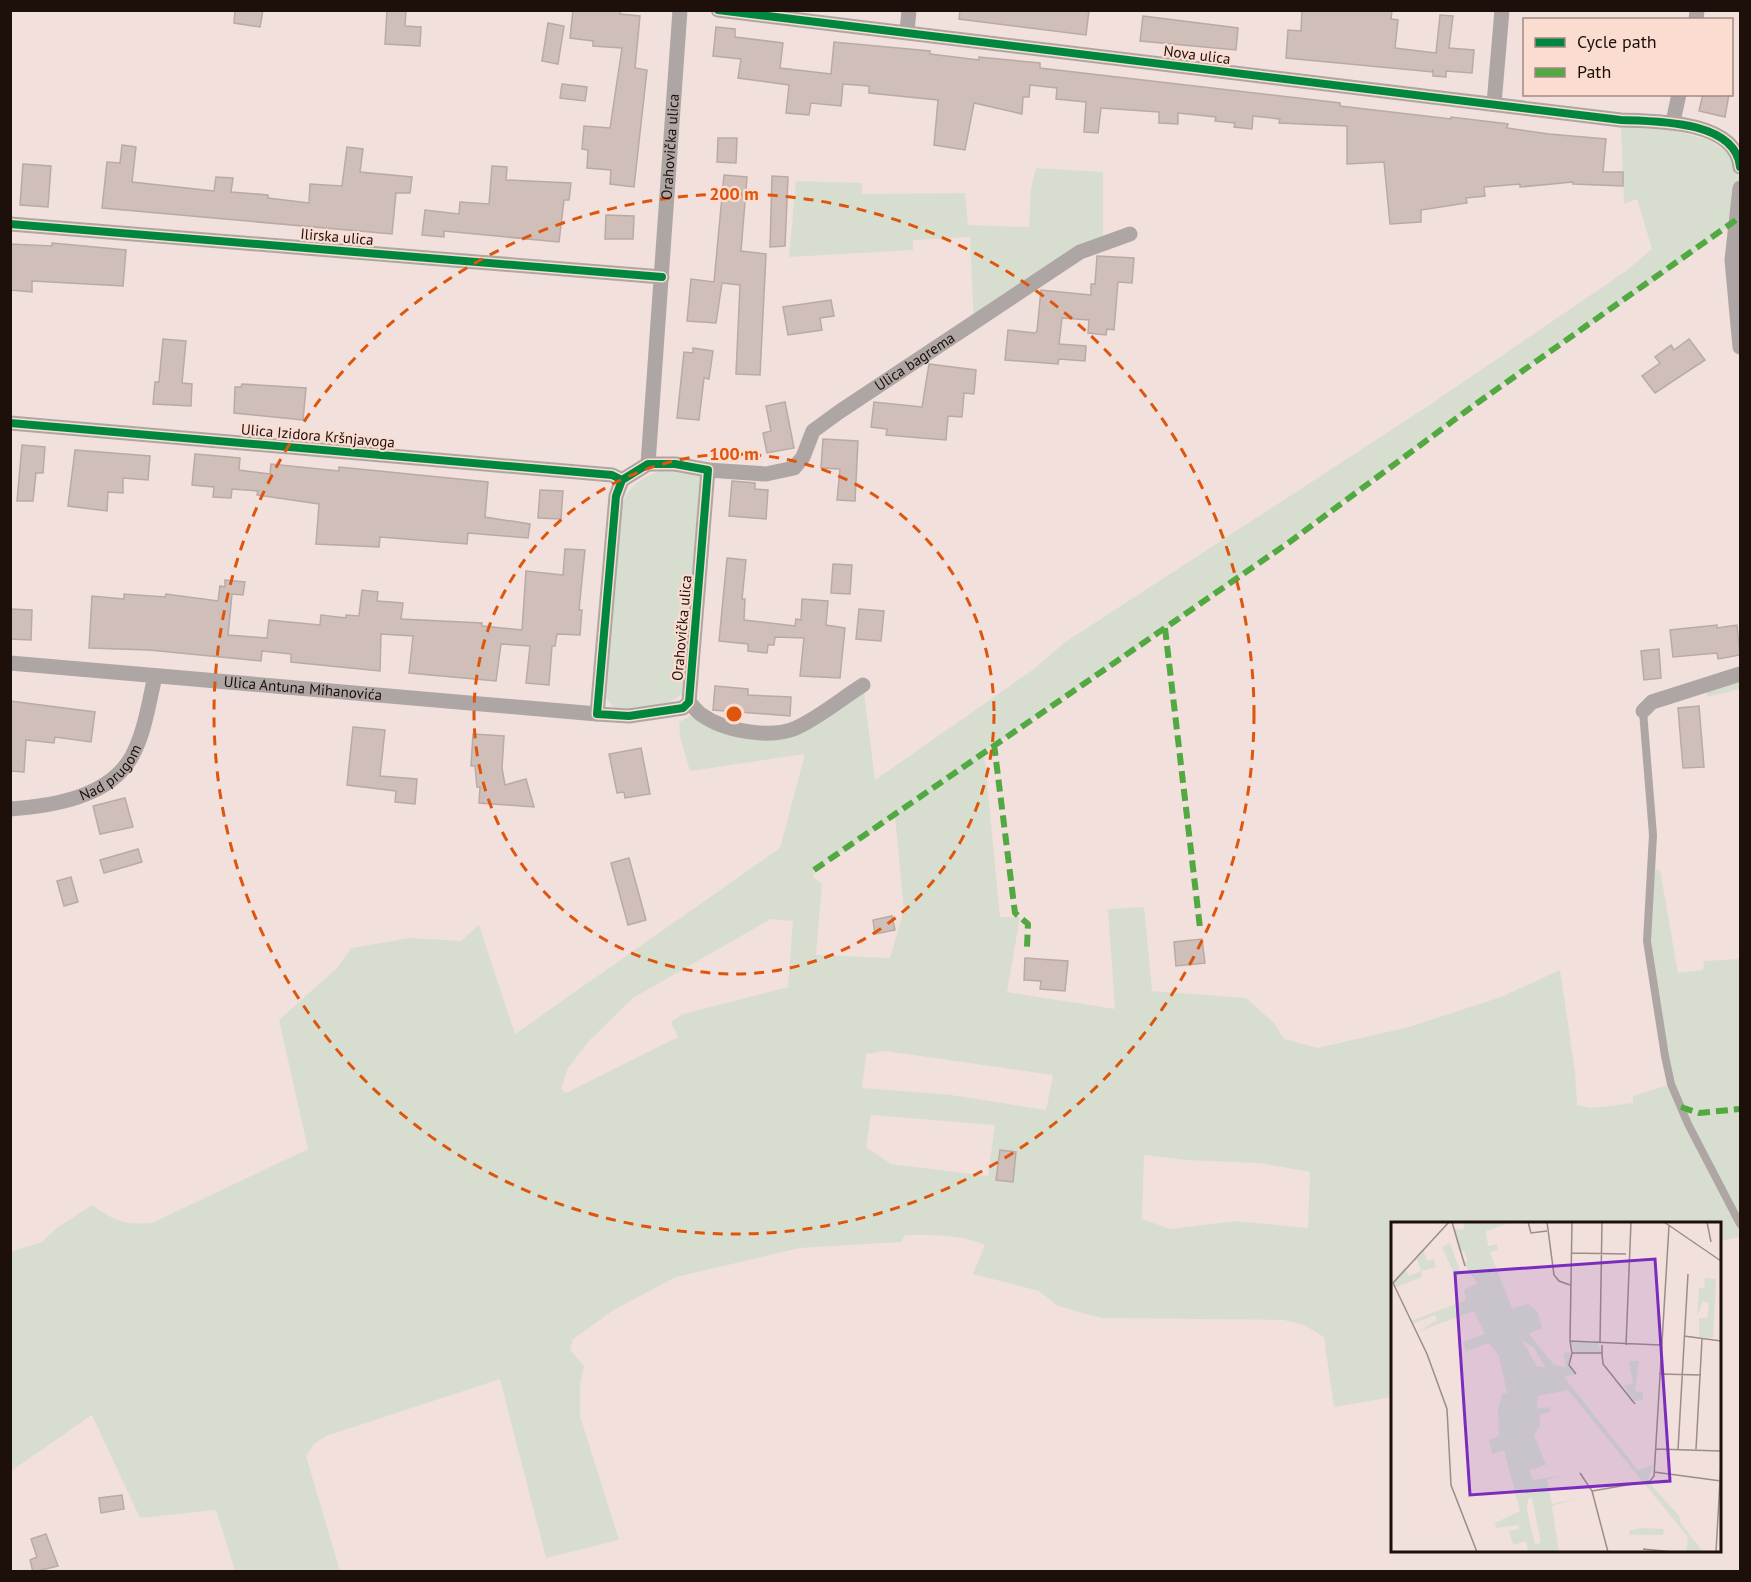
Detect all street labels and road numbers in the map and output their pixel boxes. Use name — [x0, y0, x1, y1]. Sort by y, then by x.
street label: Nova ulica — [1162, 41, 1232, 68]
street label: Orahovička ulica — [657, 93, 683, 200]
street label: Ilirska ulica — [300, 224, 374, 249]
street label: Ulica bagrema — [871, 328, 958, 395]
street label: Ulica Izidora Kršnjavoga — [240, 419, 396, 452]
street label: Orahovička ulica — [667, 574, 696, 682]
street label: Ulica Antuna Mihanovića — [223, 672, 383, 704]
street label: Nad prugom — [76, 741, 145, 805]

